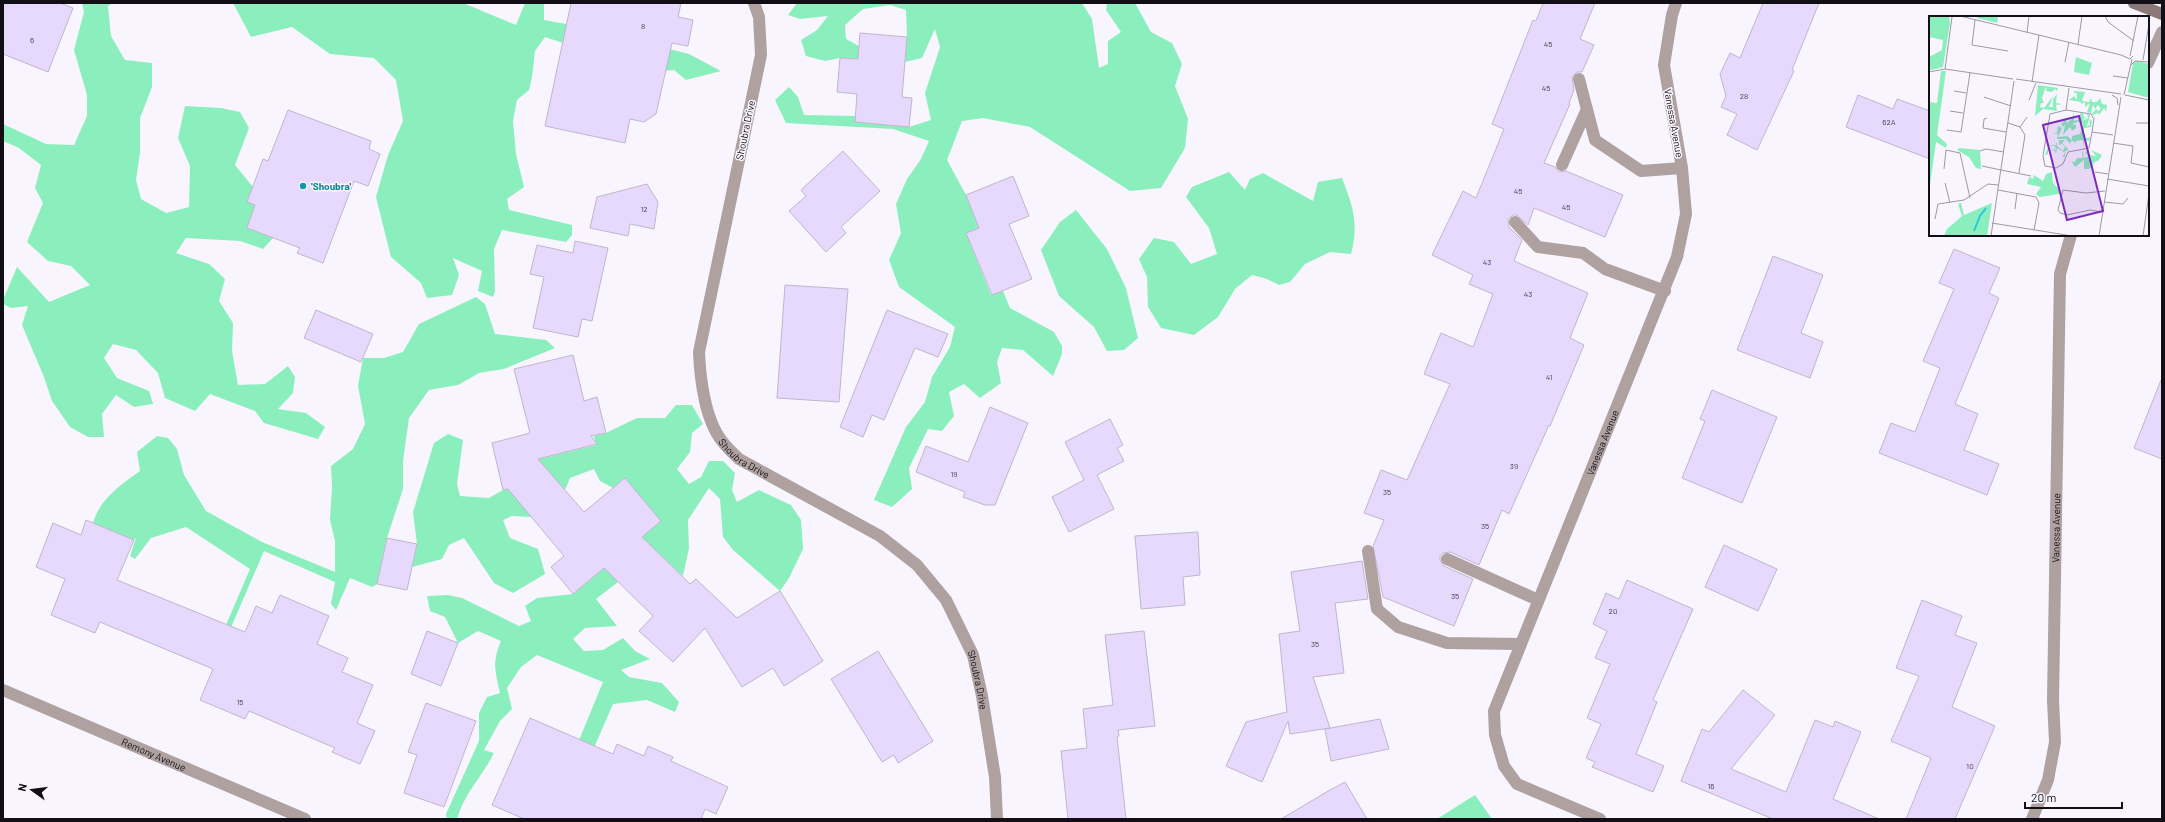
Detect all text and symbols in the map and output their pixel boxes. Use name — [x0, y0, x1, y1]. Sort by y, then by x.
inset map — [1929, 16, 2149, 236]
house number: 8 — [641, 21, 645, 31]
house number: 6 — [30, 35, 34, 45]
house number: 45 — [1544, 39, 1552, 49]
house number: 45 — [1542, 83, 1550, 93]
street label: Vanessa Avenue — [1662, 88, 1686, 158]
house number: 28 — [1740, 91, 1748, 101]
street label: Shoubra Drive — [733, 99, 757, 161]
house number: 62A — [1882, 117, 1896, 127]
place label: 'Shoubra' — [311, 180, 352, 192]
marker: 'Shoubra' — [298, 181, 308, 191]
house number: 45 — [1514, 186, 1522, 196]
house number: 45 — [1562, 202, 1570, 212]
house number: 12 — [640, 204, 648, 214]
house number: 43 — [1483, 257, 1491, 267]
house number: 43 — [1524, 289, 1532, 299]
house number: 41 — [1546, 372, 1552, 382]
street label: Vanessa Avenue — [1584, 408, 1621, 477]
street label: Shoubra Drive — [716, 436, 772, 481]
house number: 39 — [1510, 461, 1518, 471]
house number: 19 — [951, 469, 957, 479]
house number: 35 — [1383, 487, 1391, 497]
street label: Vanessa Avenue — [2049, 493, 2062, 563]
house number: 35 — [1481, 521, 1489, 531]
house number: 35 — [1451, 591, 1459, 601]
house number: 20 — [1609, 606, 1617, 616]
house number: 35 — [1311, 639, 1319, 649]
street label: Shoubra Drive — [965, 648, 990, 710]
house number: 15 — [237, 697, 243, 707]
street label: Remony Avenue — [120, 735, 188, 773]
house number: 10 — [1966, 761, 1974, 771]
north arrow — [12, 770, 52, 810]
house number: 16 — [1708, 781, 1714, 791]
text: N — [15, 782, 29, 793]
scale bar — [2025, 784, 2122, 810]
text: 20 m — [2031, 790, 2057, 804]

